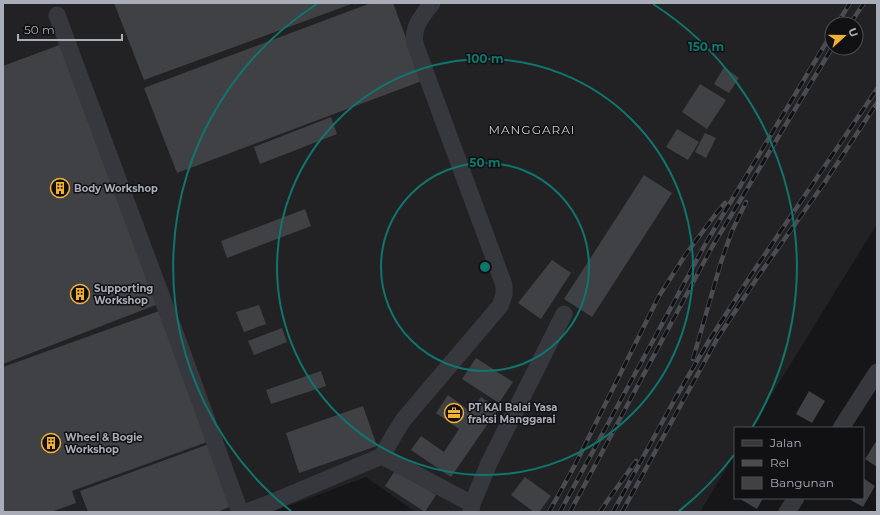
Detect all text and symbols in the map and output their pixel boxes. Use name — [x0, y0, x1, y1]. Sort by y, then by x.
scale bar — [18, 16, 122, 42]
north arrow — [824, 16, 864, 56]
text: 50 m — [24, 22, 55, 37]
text: U — [845, 26, 861, 39]
text: 150 m — [688, 39, 724, 54]
text: 100 m — [467, 51, 503, 66]
district label: MANGGARAI — [489, 122, 575, 137]
text: 50 m — [469, 155, 501, 170]
building icon: Body Workshop — [49, 177, 71, 199]
place label: Body Workshop — [74, 182, 158, 195]
centre of rings — [478, 260, 492, 274]
place label: Supporting Workshop — [94, 282, 153, 307]
building icon: Supporting Workshop — [69, 283, 91, 305]
place label: PT KAI Balai Yasa fraksi Manggarai — [468, 401, 557, 426]
office icon: PT KAI Balai Yasa fraksi Manggarai — [443, 402, 465, 424]
legend — [734, 427, 864, 499]
place label: Wheel & Bogie Workshop — [65, 431, 143, 456]
building icon: Wheel & Bogie Workshop — [40, 432, 62, 454]
text: Jalan — [769, 435, 802, 450]
text: Rel — [770, 455, 789, 470]
text: Bangunan — [770, 475, 834, 490]

